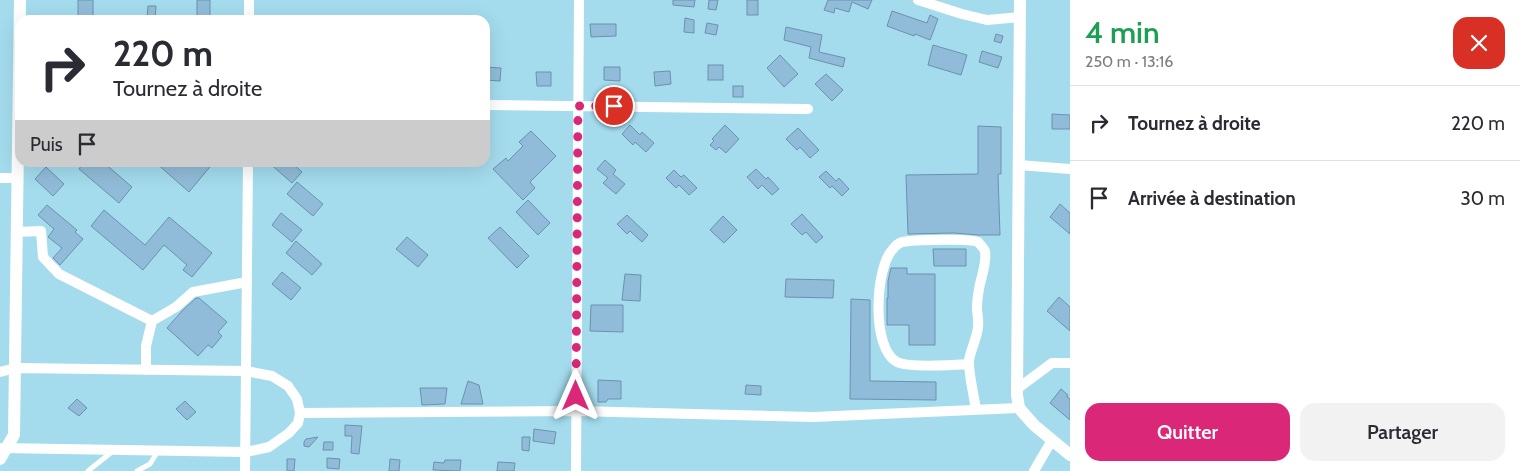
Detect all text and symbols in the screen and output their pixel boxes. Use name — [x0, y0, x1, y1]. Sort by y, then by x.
text: 4 min — [1085, 14, 1160, 51]
button: close — [1453, 17, 1505, 69]
text: 220 m — [113, 32, 213, 75]
icon: right — [30, 35, 95, 100]
text: 250 m · 13:16 — [1085, 52, 1173, 71]
text: Tournez à droite — [113, 75, 262, 102]
pin — [593, 85, 635, 127]
icon: arrive — [600, 92, 628, 120]
icon: right — [1085, 109, 1113, 137]
text: Tournez à droite — [1128, 112, 1261, 135]
text: 220 m — [1451, 112, 1505, 135]
icon: arrive — [73, 130, 101, 158]
text: Puis — [30, 133, 63, 156]
icon: arrive — [1085, 184, 1113, 212]
text: Arrivée à destination — [1128, 187, 1296, 210]
text: 30 m — [1461, 187, 1505, 210]
position arrow — [549, 369, 601, 421]
button: Quitter — [1085, 403, 1290, 461]
button: Partager — [1300, 403, 1505, 461]

